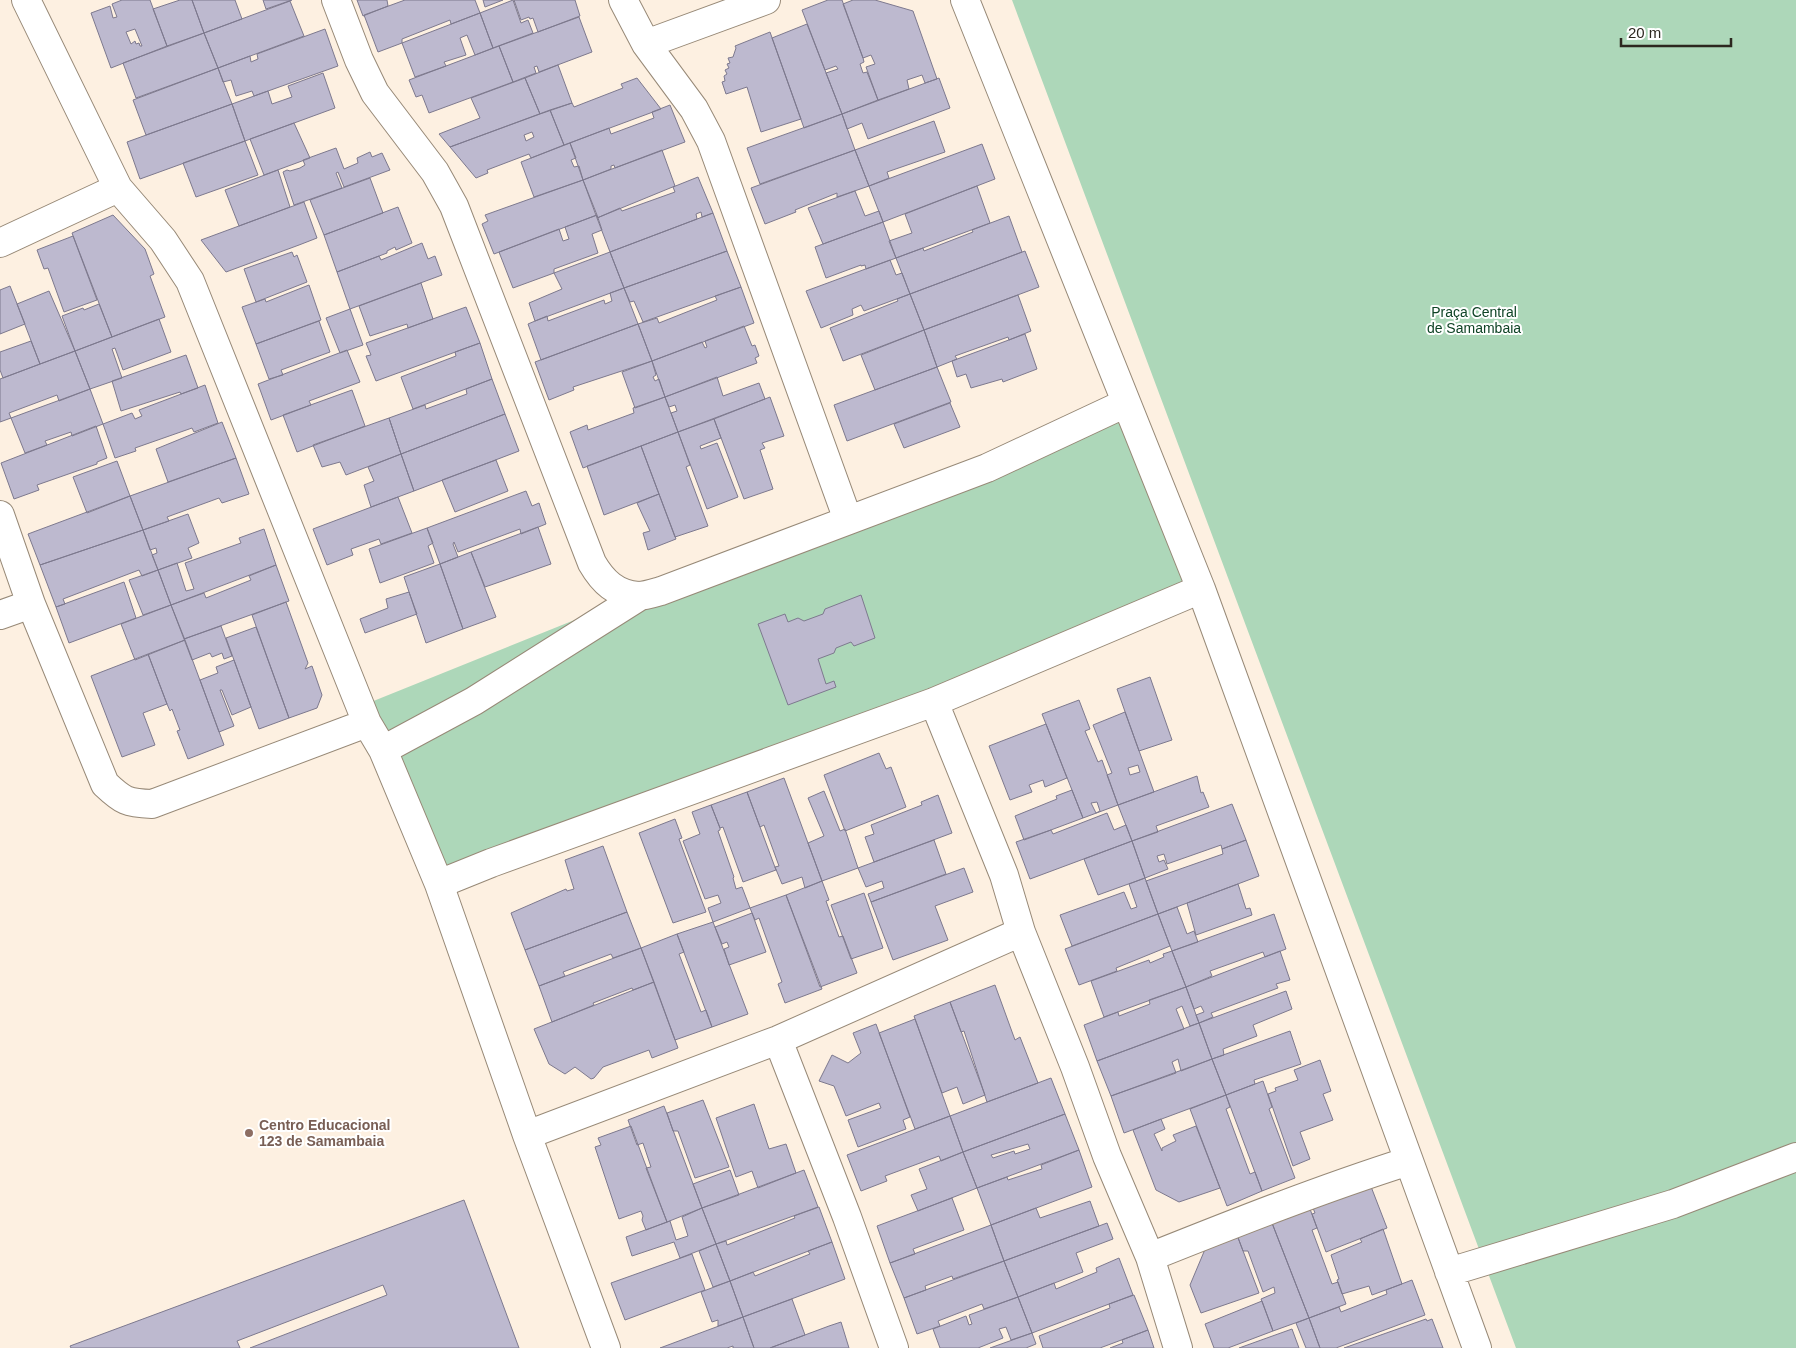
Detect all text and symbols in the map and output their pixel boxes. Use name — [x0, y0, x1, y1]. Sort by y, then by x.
scale bar — [1621, 15, 1731, 47]
text: 20 m — [1628, 24, 1661, 41]
park label: Praça Central de Samambaia — [1427, 304, 1521, 336]
place label: Centro Educacional 123 de Samambaia — [259, 1117, 390, 1149]
marker: Centro Educacional 123 de Samambaia — [243, 1127, 255, 1139]

